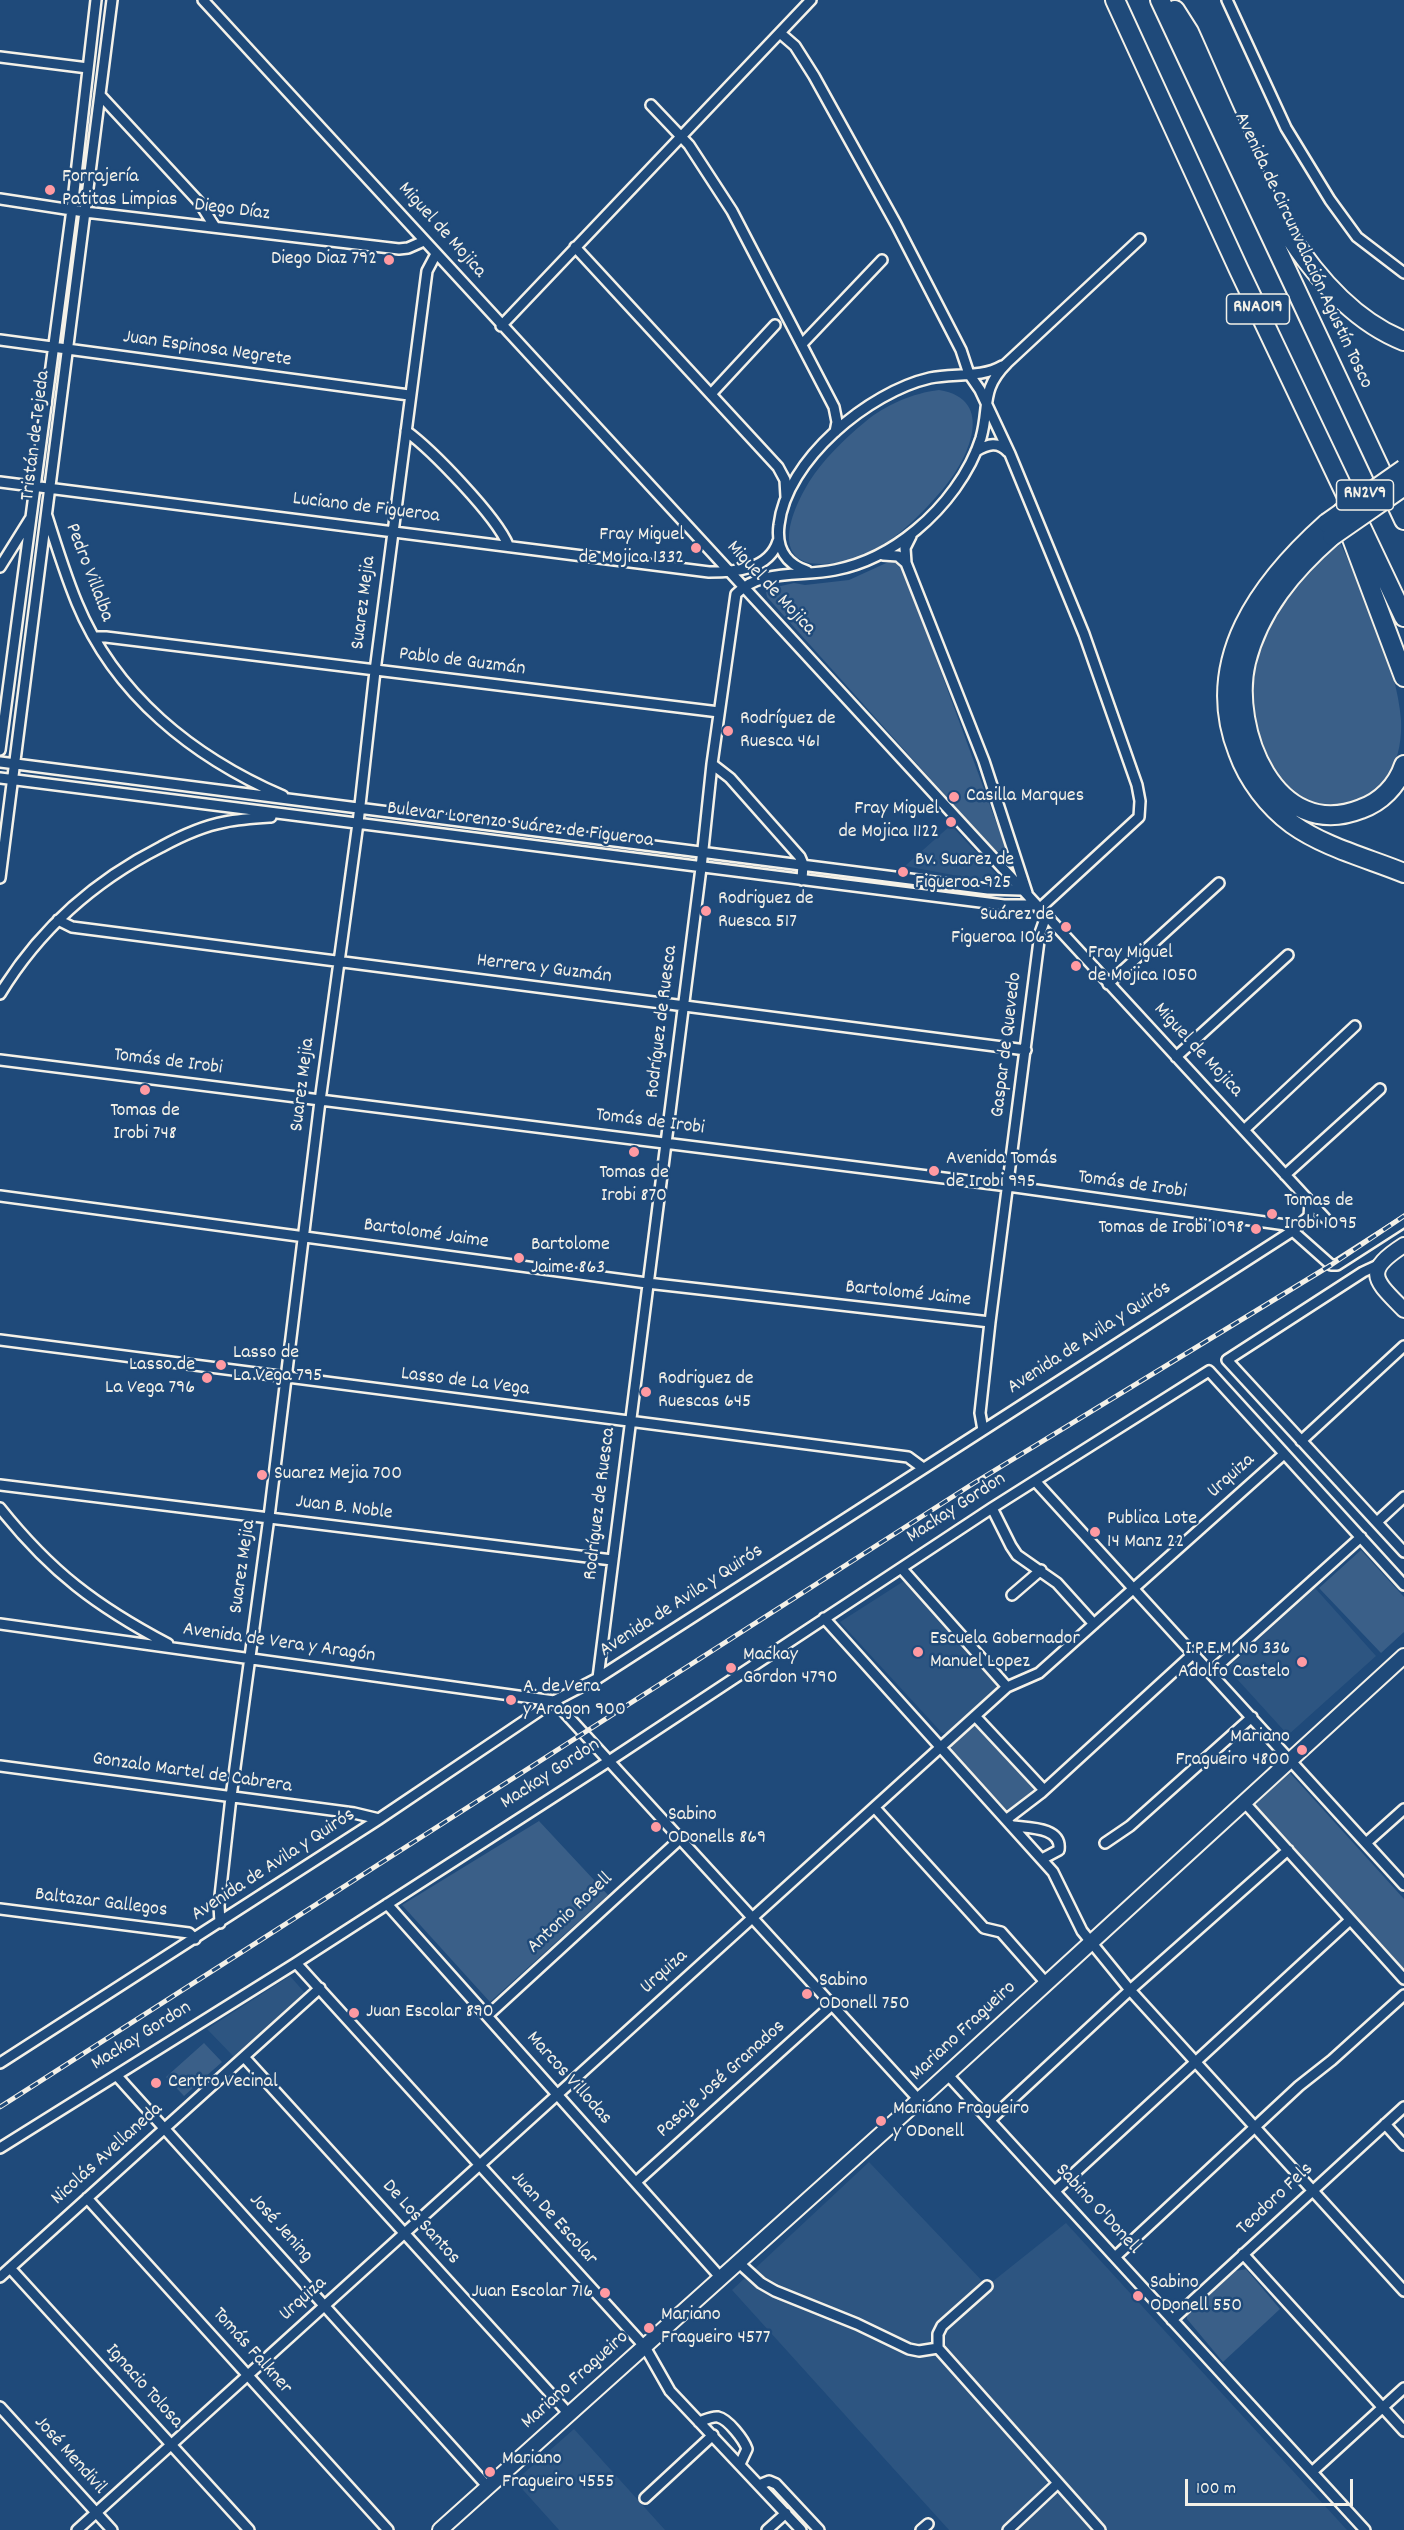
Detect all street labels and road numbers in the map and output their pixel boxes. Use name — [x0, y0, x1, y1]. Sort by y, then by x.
street label: Avenida de Circunvalación Agustín Tosco — [1227, 109, 1377, 393]
street label: Miguel de Mojica — [392, 178, 490, 284]
street label: Diego Díaz — [193, 194, 271, 228]
road number: RNA019 — [1226, 294, 1290, 324]
street label: Juan Espinosa Negrete — [121, 326, 293, 374]
street label: Tristán de Tejeda — [17, 370, 57, 502]
road number: RN2V9 — [1336, 480, 1394, 510]
street label: Luciano de Figueroa — [291, 488, 441, 530]
street label: Pedro Villalba — [58, 521, 118, 625]
street label: Miguel de Mojica — [720, 537, 820, 641]
street label: Suarez Mejia — [347, 555, 383, 651]
street label: Pablo de Guzmán — [397, 643, 527, 683]
street label: Bulevar Lorenzo Suárez de Figueroa — [386, 798, 654, 854]
street label: Rodríguez de Ruesca — [642, 944, 684, 1100]
street label: Herrera y Guzmán — [475, 950, 613, 990]
street label: Gaspar de Quevedo — [987, 971, 1029, 1119]
street label: Miguel de Mojica — [1147, 999, 1247, 1103]
street label: Suarez Mejia — [286, 1037, 322, 1133]
street label: Tomás de Irobi — [112, 1044, 224, 1082]
street label: Tomás de Irobi — [594, 1104, 706, 1142]
street label: Tomás de Irobi — [1076, 1167, 1188, 1205]
street label: Bartolomé Jaime — [362, 1214, 490, 1256]
street label: Bartolomé Jaime — [844, 1276, 972, 1314]
street label: Avenida de Avila y Quirós — [1004, 1277, 1176, 1401]
street label: Lasso de La Vega — [399, 1363, 531, 1403]
street label: Rodríguez de Ruesca — [580, 1426, 622, 1582]
street label: Urquiza — [1203, 1450, 1261, 1504]
street label: Mackay Gordon — [903, 1468, 1011, 1550]
street label: Juan B. Noble — [294, 1491, 394, 1527]
street label: Suarez Mejia — [226, 1519, 262, 1615]
street label: Avenida de Avila y Quirós — [596, 1540, 768, 1664]
street label: Avenida de Vera y Aragón — [181, 1619, 377, 1669]
street label: Mackay Gordon — [497, 1734, 605, 1816]
street label: Gonzalo Martel de Cabrera — [91, 1748, 293, 1800]
street label: Avenida de Avila y Quirós — [188, 1804, 360, 1928]
street label: Antonio Rosell — [523, 1868, 619, 1960]
street label: Baltazar Gallegos — [33, 1884, 169, 1924]
street label: Urquiza — [636, 1946, 694, 2000]
street label: Mariano Fragueiro — [906, 1977, 1022, 2087]
street label: Mackay Gordon — [88, 1997, 196, 2077]
street label: Pasaje José Granados — [653, 2016, 791, 2144]
street label: Marcos Villodas — [520, 2027, 616, 2131]
street label: Nicolás Avellaneda — [47, 2099, 169, 2211]
street label: Teodoro Fels — [1233, 2159, 1319, 2241]
street label: Sabino O'Donell — [1049, 2160, 1145, 2260]
street label: Juan De Escolar — [504, 2167, 602, 2271]
street label: De Los Santos — [376, 2176, 464, 2270]
street label: José Jening — [243, 2189, 317, 2269]
street label: Urquiza — [275, 2273, 333, 2327]
street label: Tomás Falkner — [206, 2304, 296, 2400]
street label: Mariano Fragueiro — [517, 2327, 635, 2435]
street label: Ignacio Tolosa — [99, 2340, 187, 2434]
street label: José Mendivil — [28, 2412, 110, 2500]

